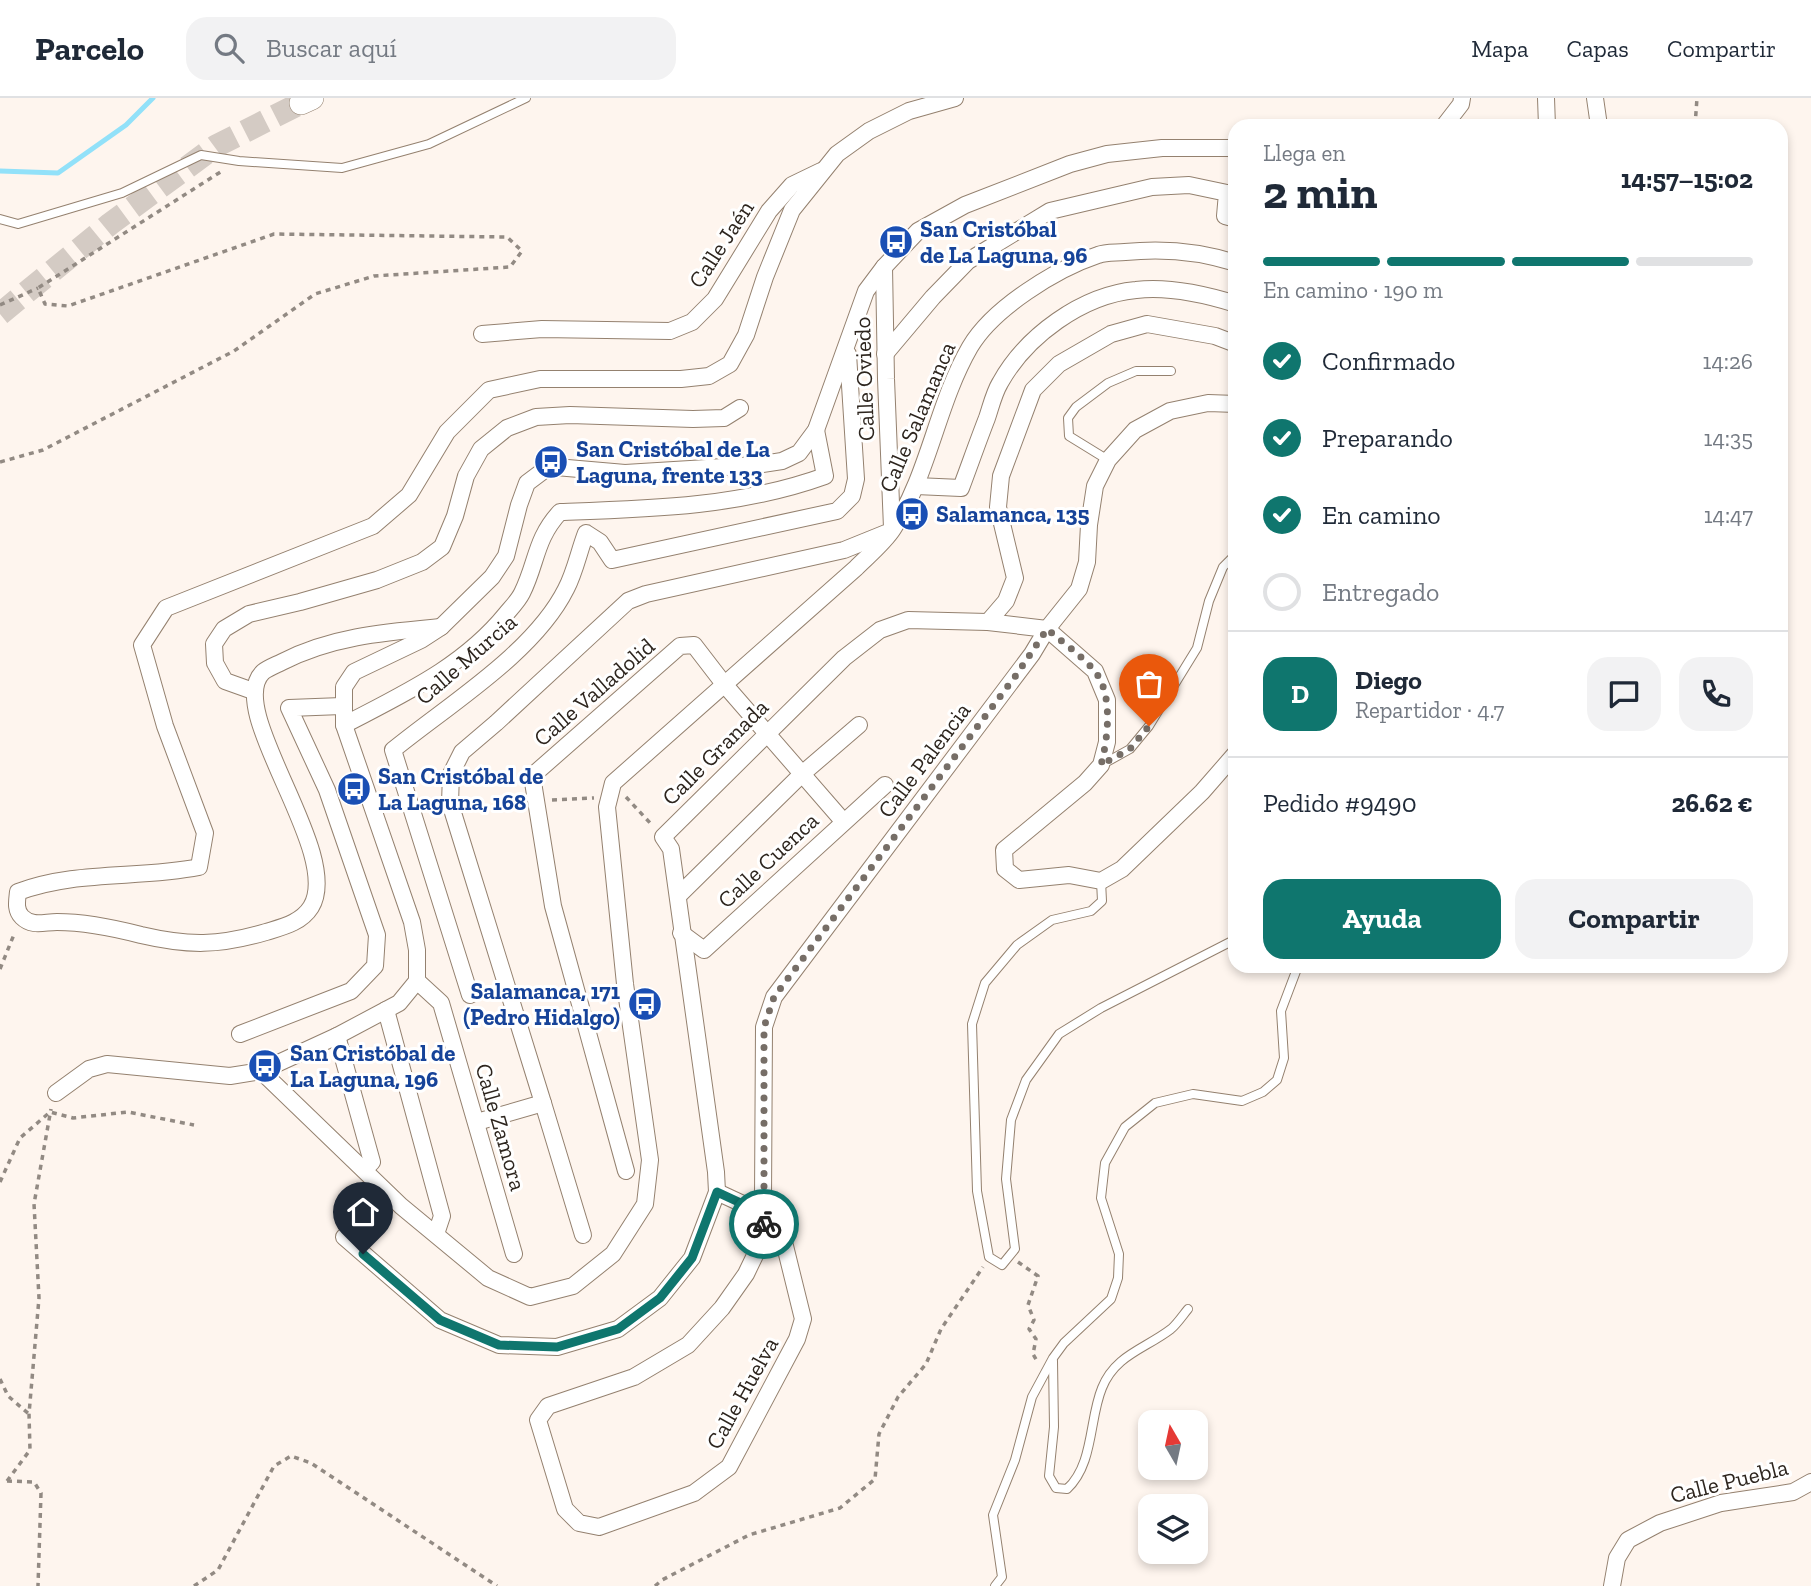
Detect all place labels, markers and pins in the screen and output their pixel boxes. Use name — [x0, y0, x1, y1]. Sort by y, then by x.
place label: San Cristóbal de La Laguna, 96 — [920, 215, 1088, 269]
bus stop icon: San Cristóbal de La Laguna, 96 — [877, 223, 915, 261]
place label: San Cristóbal de La Laguna, frente 133 — [576, 435, 770, 489]
bus stop icon: San Cristóbal de La Laguna, frente 133 — [532, 443, 570, 481]
bus stop icon: Salamanca, 135 — [893, 495, 931, 533]
place label: Salamanca, 135 — [936, 500, 1090, 528]
pin — [1119, 654, 1179, 726]
place label: San Cristóbal de La Laguna, 168 — [378, 762, 543, 816]
bus stop icon: San Cristóbal de La Laguna, 168 — [335, 770, 373, 808]
place label: Salamanca, 171 (Pedro Hidalgo) — [463, 977, 620, 1031]
bus stop icon: Salamanca, 171 (Pedro Hidalgo) — [626, 985, 664, 1023]
place label: San Cristóbal de La Laguna, 196 — [290, 1039, 455, 1093]
bus stop icon: San Cristóbal de La Laguna, 196 — [246, 1047, 284, 1085]
pin — [333, 1182, 393, 1254]

